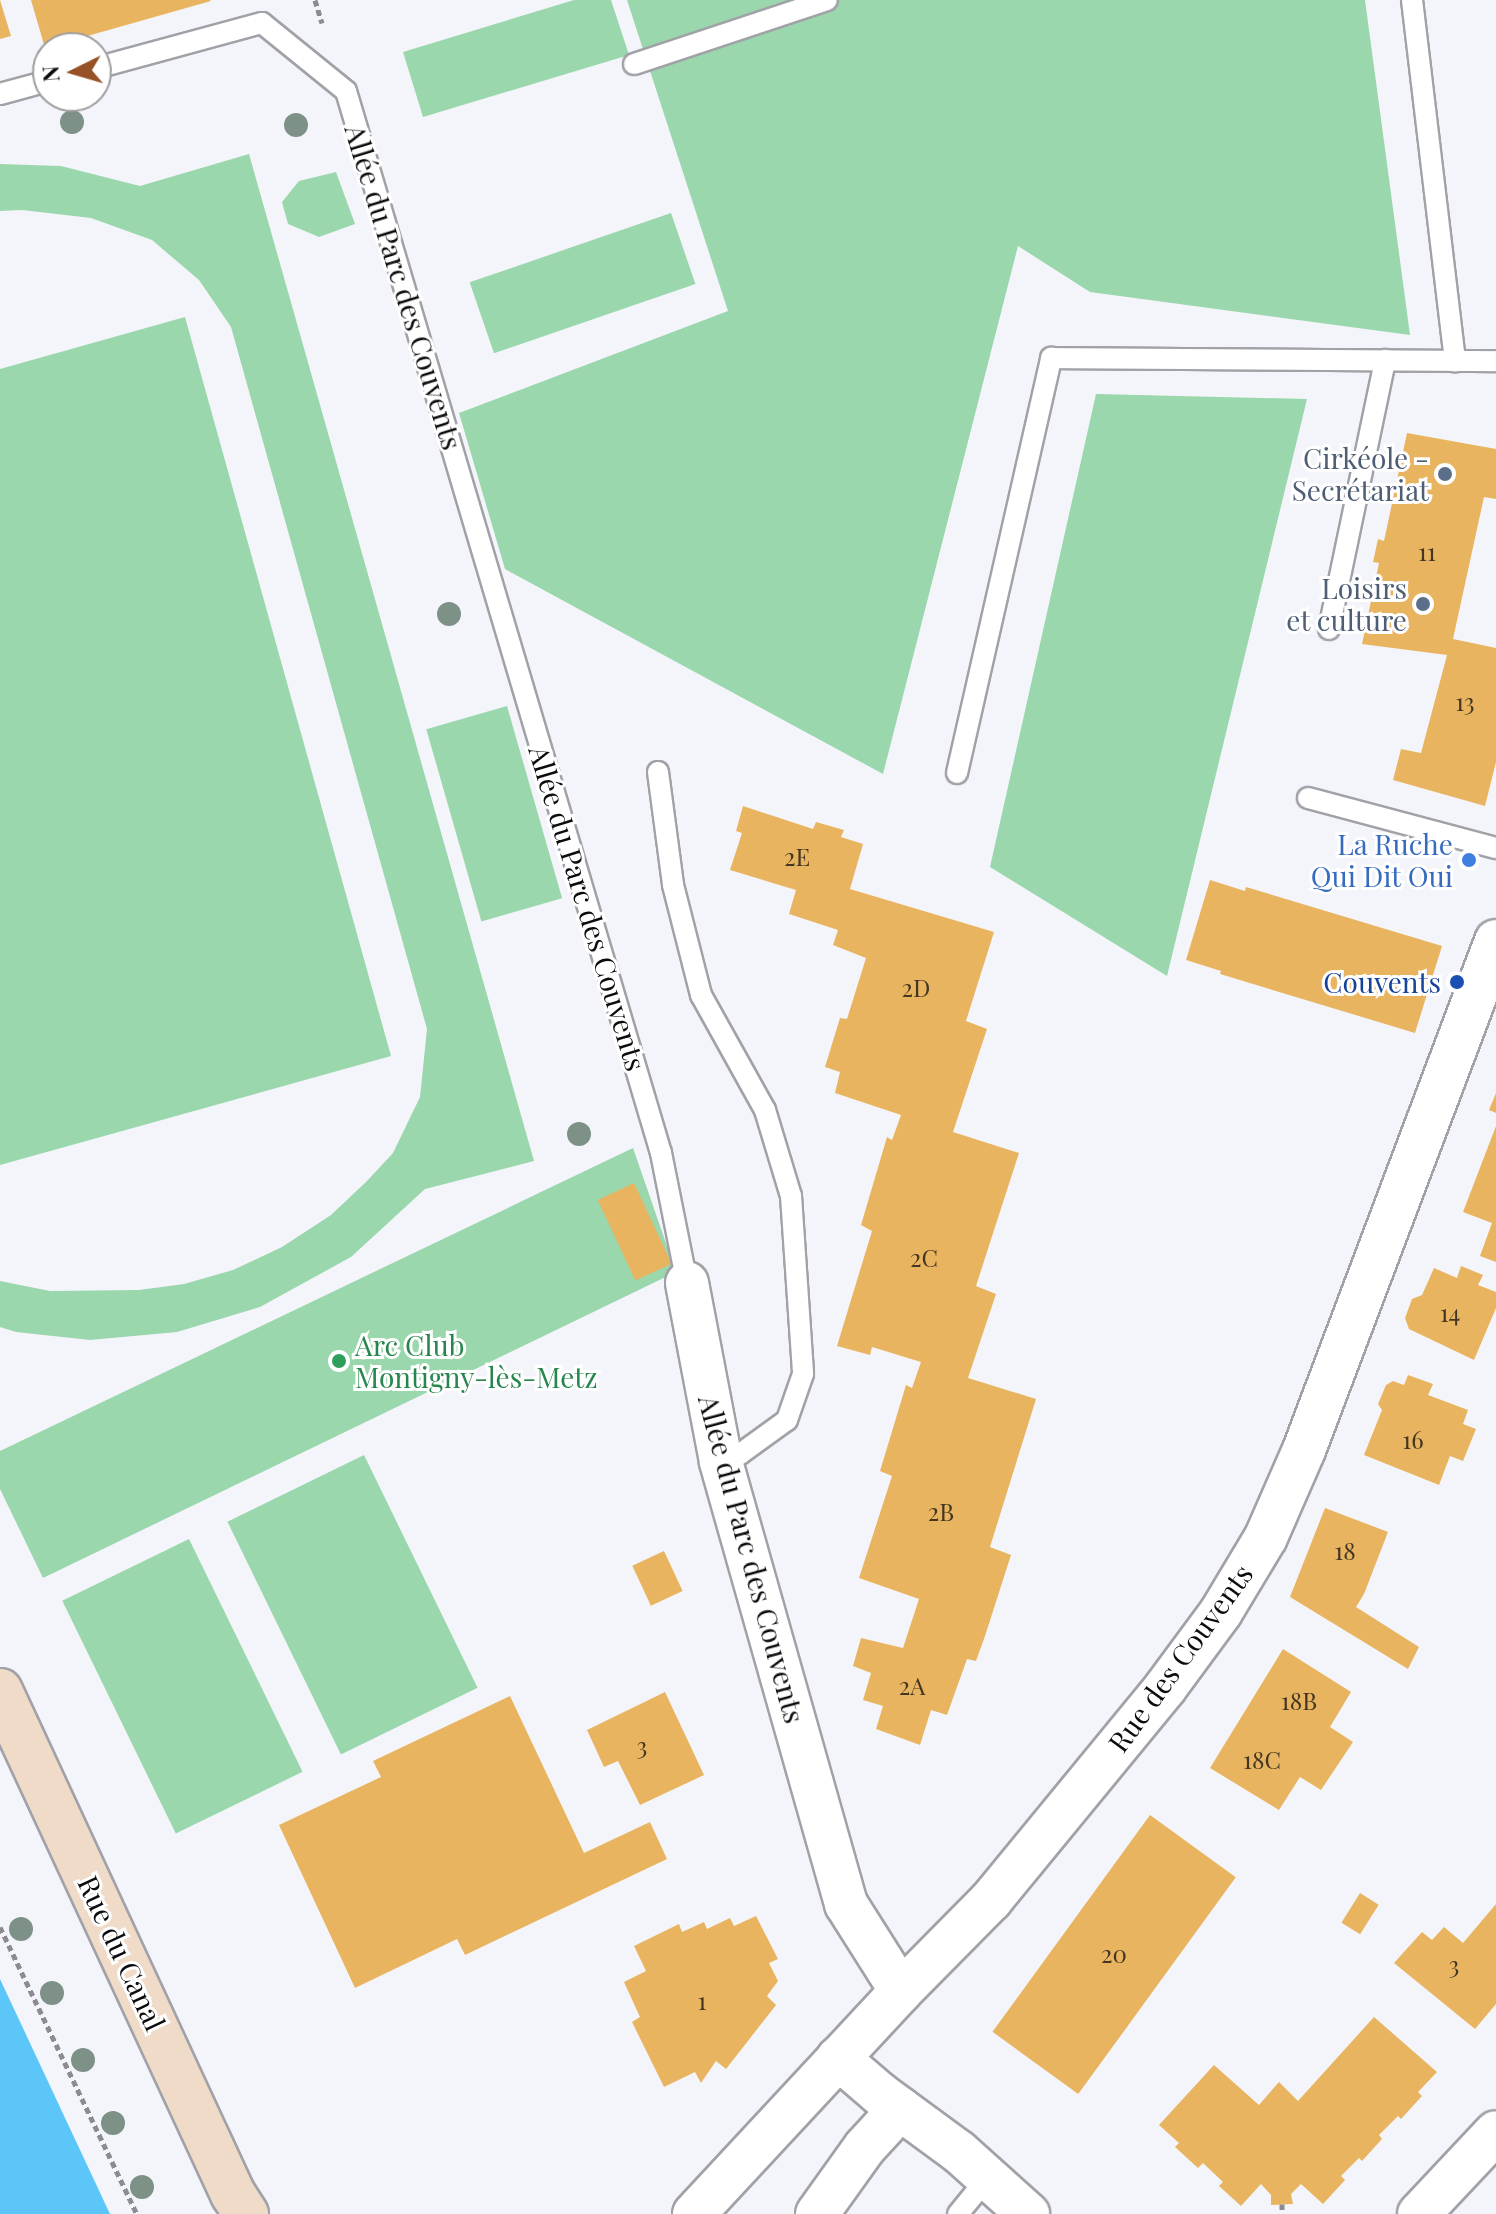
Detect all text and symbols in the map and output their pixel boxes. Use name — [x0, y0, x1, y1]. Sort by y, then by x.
north arrow — [32, 32, 112, 112]
text: N — [34, 65, 66, 83]
street label: Allée du Parc des Couvents — [338, 120, 470, 454]
place label: Cirkéole - Secrétariat — [1292, 441, 1429, 507]
marker: Cirkéole - Secrétariat — [1436, 465, 1454, 483]
house number: 11 — [1418, 538, 1436, 566]
place label: Loisirs et culture — [1286, 571, 1407, 637]
marker: Loisirs et culture — [1414, 595, 1432, 613]
house number: 13 — [1455, 688, 1475, 716]
street label: Allée du Parc des Couvents — [522, 741, 654, 1075]
place label: La Ruche Qui Dit Oui — [1310, 827, 1453, 893]
house number: 2E — [784, 843, 810, 871]
marker: La Ruche Qui Dit Oui — [1460, 851, 1478, 869]
place label: Couvents — [1323, 965, 1441, 999]
marker: Couvents — [1448, 973, 1466, 991]
house number: 2D — [902, 974, 930, 1002]
house number: 2C — [910, 1244, 938, 1272]
house number: 14 — [1440, 1299, 1460, 1327]
place label: Arc Club Montigny-lès-Metz — [355, 1328, 598, 1394]
marker: Arc Club Montigny-lès-Metz — [330, 1352, 348, 1370]
street label: Allée du Parc des Couvents — [692, 1391, 812, 1727]
house number: 16 — [1402, 1426, 1424, 1454]
house number: 2B — [928, 1498, 954, 1526]
house number: 18 — [1334, 1537, 1356, 1565]
street label: Rue des Couvents — [1101, 1558, 1259, 1758]
house number: 2A — [899, 1672, 925, 1700]
house number: 18B — [1281, 1687, 1317, 1715]
house number: 3 — [637, 1732, 647, 1760]
house number: 18C — [1243, 1746, 1281, 1774]
street label: Rue du Canal — [71, 1870, 173, 2036]
house number: 20 — [1101, 1940, 1127, 1968]
house number: 3 — [1449, 1951, 1459, 1979]
house number: 1 — [698, 1987, 706, 2015]

